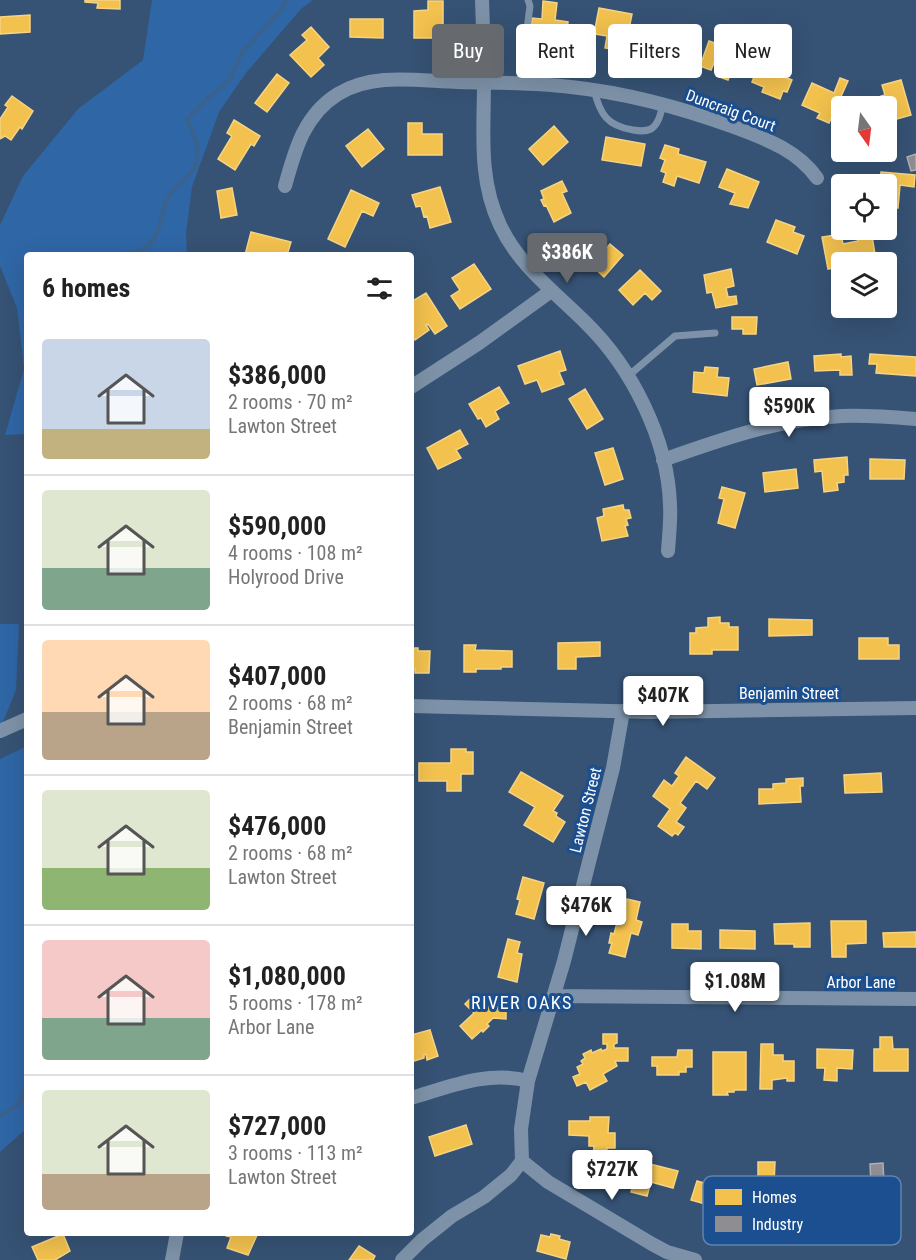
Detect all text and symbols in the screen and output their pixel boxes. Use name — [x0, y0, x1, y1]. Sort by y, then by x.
chip: Buy — [432, 24, 504, 78]
chip: Rent — [516, 24, 596, 78]
chip: Filters — [608, 24, 702, 78]
chip: New — [714, 24, 792, 78]
street label: Duncraig Court — [683, 85, 779, 136]
north arrow — [831, 96, 897, 162]
map controls — [831, 96, 897, 318]
button: locate — [831, 174, 897, 240]
pin: $386K — [525, 233, 609, 284]
text: $386K — [541, 240, 593, 264]
button: layers — [831, 252, 897, 318]
icon: filters — [363, 272, 396, 305]
text: 6 homes — [42, 273, 130, 303]
text: $386,000 — [228, 360, 326, 390]
icon: home — [90, 363, 162, 435]
pin: $590K — [747, 387, 831, 438]
text: 2 rooms · 70 m² — [228, 390, 353, 414]
text: $590K — [763, 394, 815, 418]
text: Lawton Street — [228, 414, 337, 438]
text: $590,000 — [228, 511, 326, 541]
icon: home — [90, 514, 162, 586]
text: 4 rooms · 108 m² — [228, 541, 363, 565]
text: Holyrood Drive — [228, 565, 344, 589]
text: $407,000 — [228, 661, 326, 691]
icon: home — [90, 664, 162, 736]
pin: $407K — [621, 676, 705, 727]
text: $407K — [637, 683, 689, 707]
street label: Benjamin Street — [739, 684, 839, 703]
text: 2 rooms · 68 m² — [228, 691, 353, 715]
text: Benjamin Street — [228, 715, 353, 739]
street label: Lawton Street — [566, 765, 605, 855]
text: $476,000 — [228, 811, 326, 841]
icon: home — [90, 814, 162, 886]
text: 2 rooms · 68 m² — [228, 841, 353, 865]
text: Lawton Street — [228, 865, 337, 889]
pin: $476K — [544, 886, 628, 937]
text: $476K — [560, 893, 612, 917]
text: $1,080,000 — [228, 961, 346, 991]
pin: $1.08M — [686, 962, 784, 1013]
icon: home — [90, 964, 162, 1036]
text: $1.08M — [704, 969, 766, 993]
street label: Arbor Lane — [826, 973, 896, 992]
text: 5 rooms · 178 m² — [228, 991, 363, 1015]
district label: RIVER OAKS — [471, 992, 573, 1013]
text: Arbor Lane — [228, 1015, 314, 1039]
text: $727,000 — [228, 1111, 326, 1141]
icon: home — [90, 1114, 162, 1186]
text: 3 rooms · 113 m² — [228, 1141, 363, 1165]
pin: $727K — [570, 1150, 654, 1201]
text: $727K — [586, 1157, 638, 1181]
text: Lawton Street — [228, 1165, 337, 1189]
legend — [703, 1176, 901, 1245]
text: Homes — [752, 1188, 797, 1207]
text: Industry — [752, 1215, 803, 1234]

